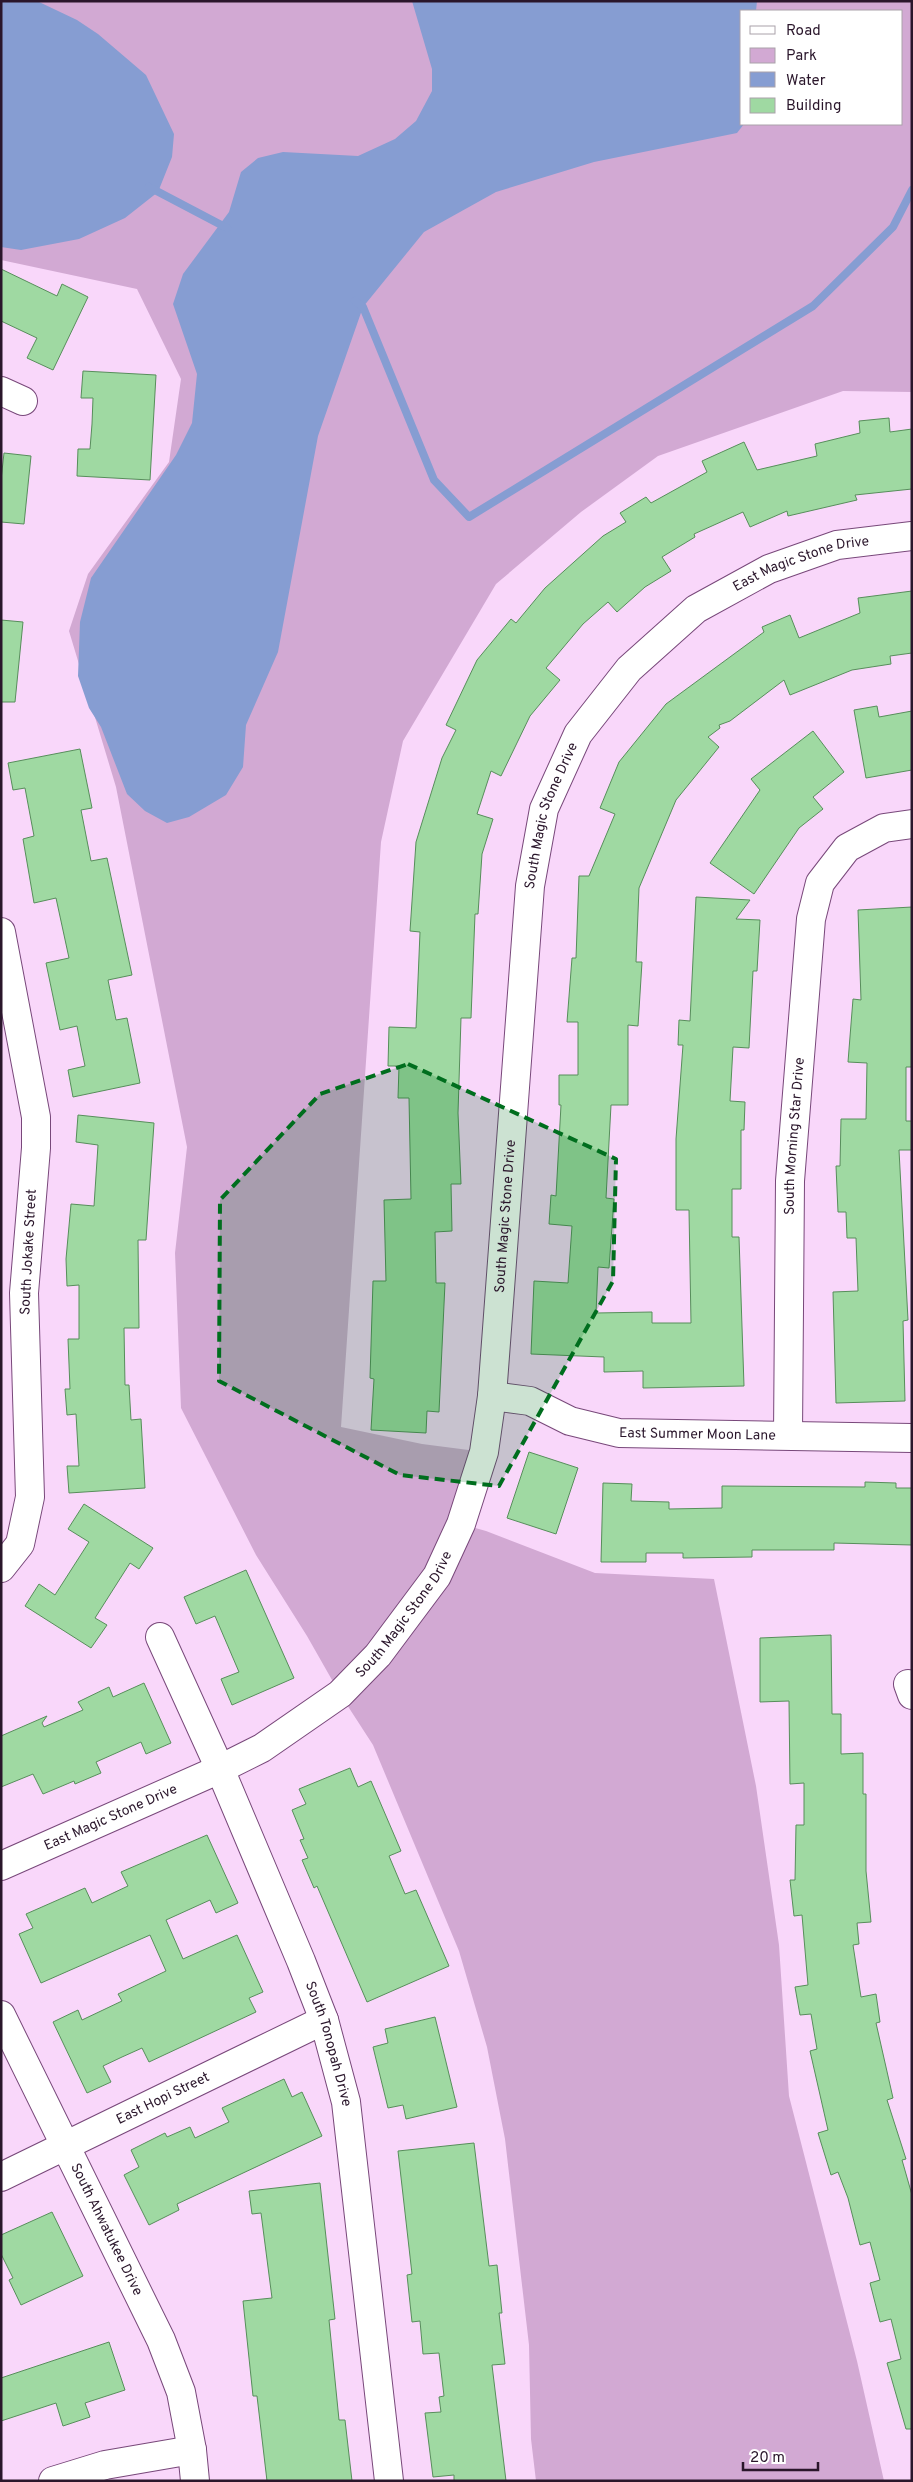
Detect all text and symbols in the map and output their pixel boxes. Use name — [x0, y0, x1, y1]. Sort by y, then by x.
legend — [740, 10, 903, 125]
text: Road — [786, 22, 821, 41]
text: Park — [786, 47, 817, 66]
text: Water — [786, 72, 826, 91]
text: Building — [786, 97, 841, 116]
street label: East Magic Stone Drive — [730, 533, 870, 596]
street label: South Magic Stone Drive — [521, 740, 582, 890]
street label: South Morning Star Drive — [781, 1057, 808, 1215]
street label: South Magic Stone Drive — [491, 1139, 520, 1294]
street label: South Jokake Street — [17, 1188, 41, 1316]
street label: East Summer Moon Lane — [619, 1425, 776, 1444]
street label: South Magic Stone Drive — [352, 1548, 456, 1681]
street label: East Magic Stone Drive — [41, 1780, 180, 1854]
street label: South Tonopah Drive — [301, 1979, 355, 2107]
street label: East Hopi Street — [113, 2068, 212, 2128]
street label: South Ahwatukee Drive — [67, 2160, 146, 2298]
scale bar — [743, 2440, 818, 2472]
text: 20 m — [750, 2449, 785, 2468]

